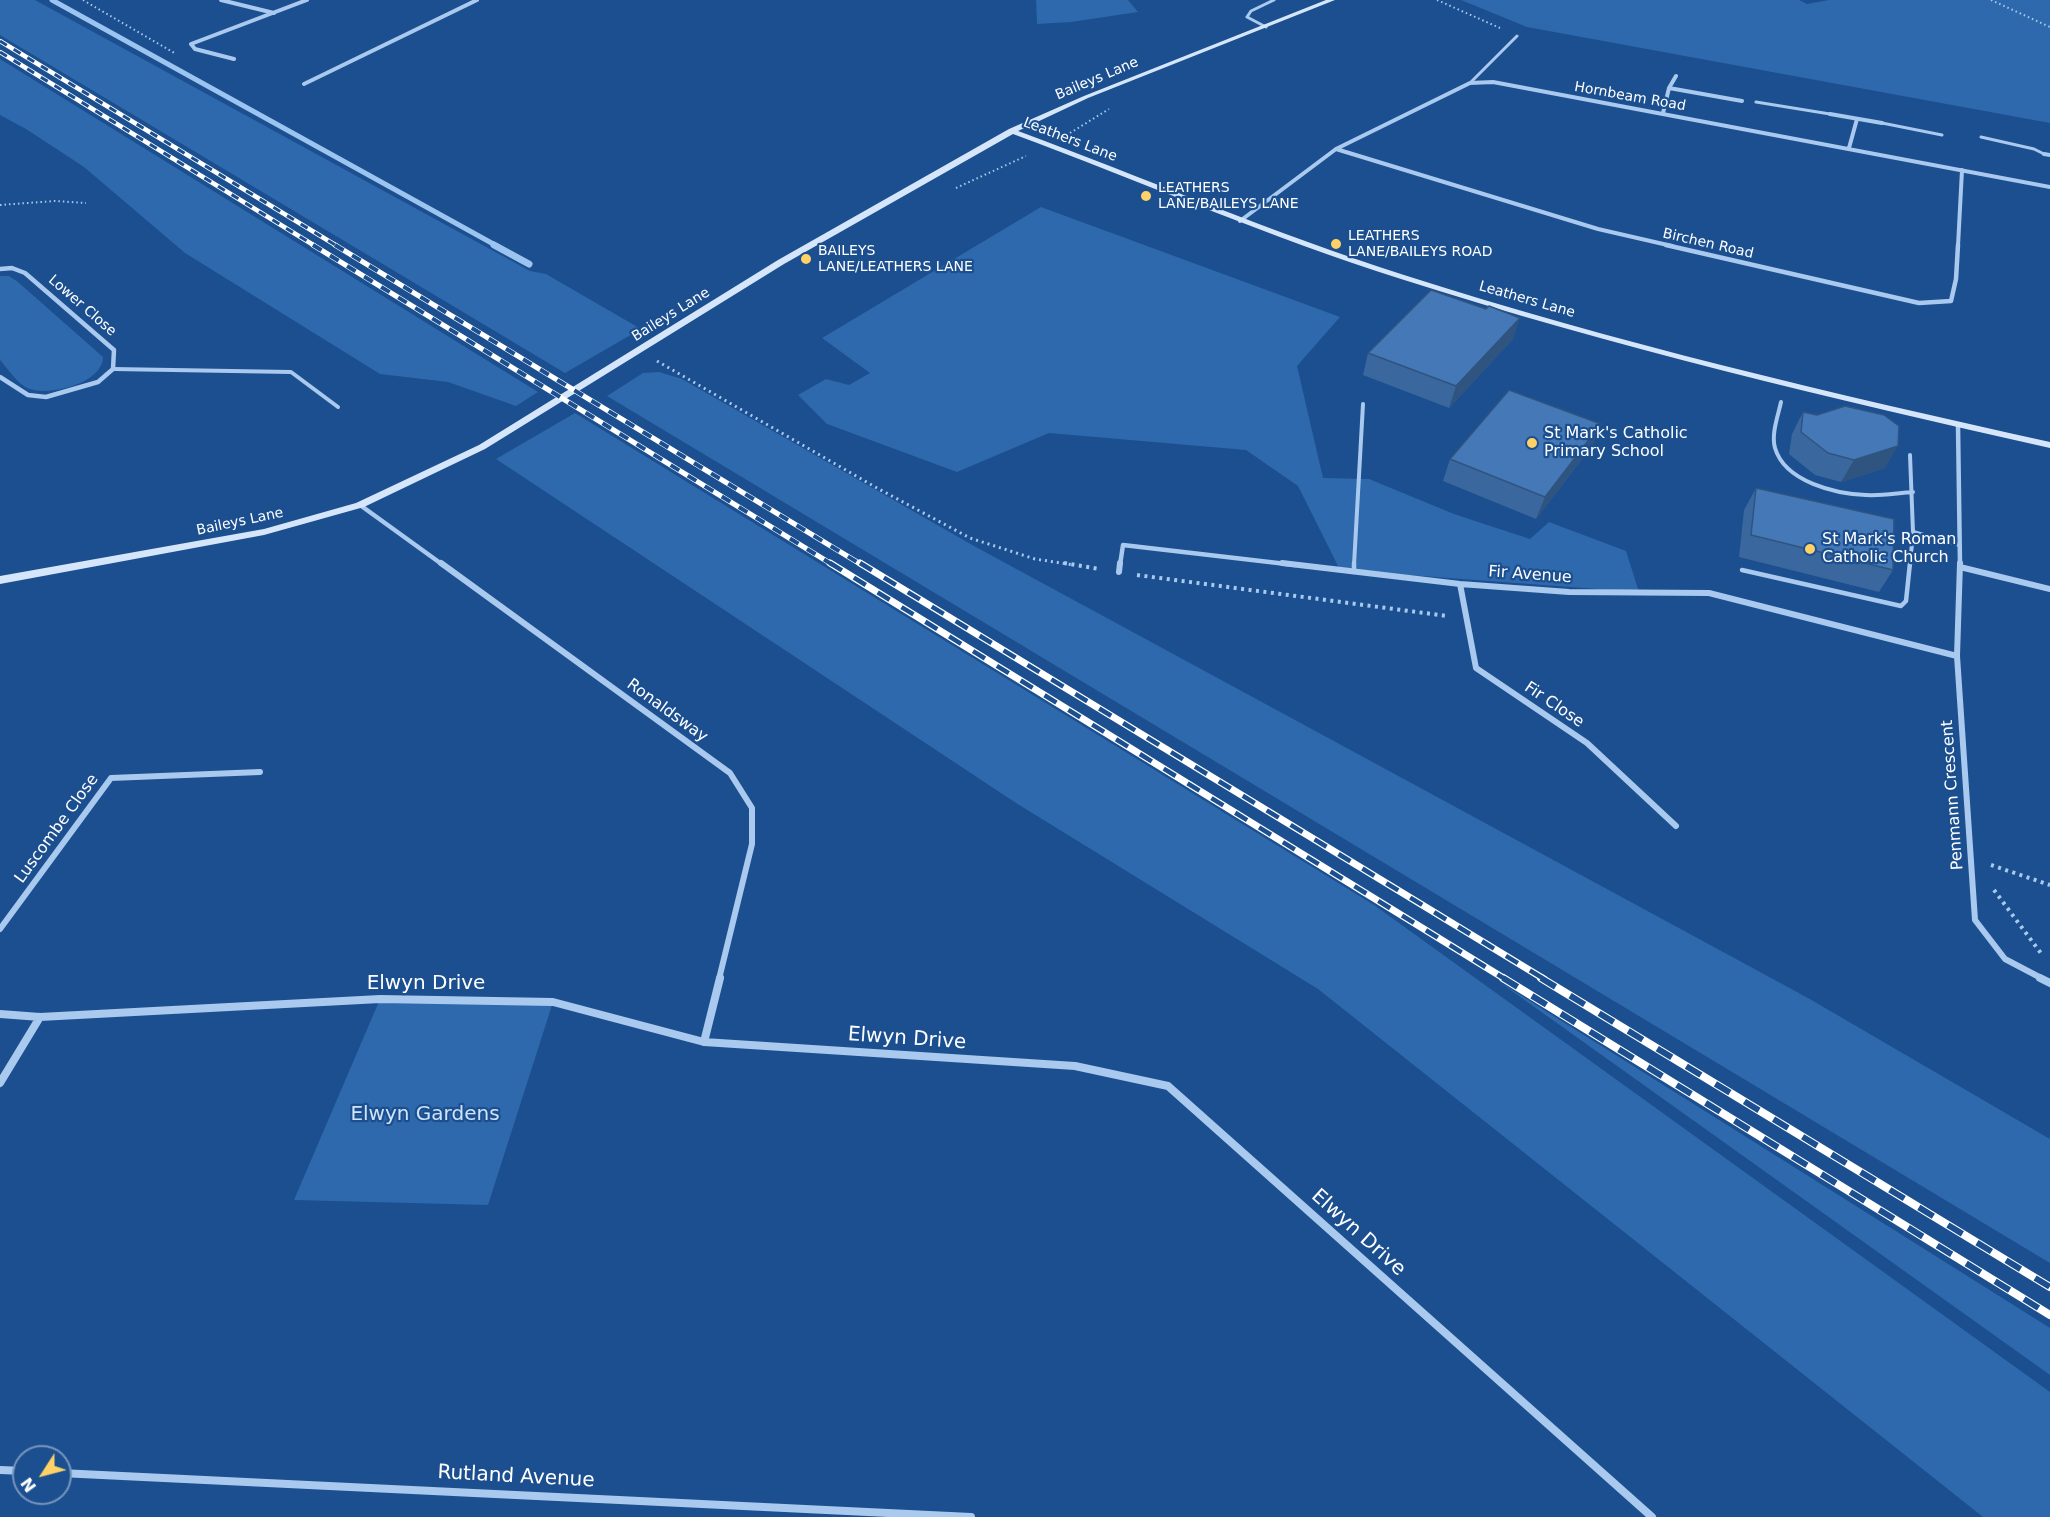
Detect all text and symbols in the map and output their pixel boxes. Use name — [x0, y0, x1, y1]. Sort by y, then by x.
street label: Baileys Lane — [1053, 54, 1141, 104]
street label: Hornbeam Road — [1573, 79, 1687, 115]
street label: Leathers Lane — [1021, 114, 1119, 166]
place label: LEATHERS LANE/BAILEYS LANE — [1158, 180, 1299, 212]
marker: LEATHERS LANE/BAILEYS LANE — [1139, 189, 1153, 203]
street label: Birchen Road — [1661, 225, 1755, 263]
place label: LEATHERS LANE/BAILEYS ROAD — [1348, 228, 1492, 260]
marker: LEATHERS LANE/BAILEYS ROAD — [1329, 237, 1343, 251]
place label: BAILEYS LANE/LEATHERS LANE — [818, 243, 973, 276]
marker: BAILEYS LANE/LEATHERS LANE — [799, 252, 813, 266]
street label: Lower Close — [45, 272, 119, 340]
street label: Leathers Lane — [1477, 278, 1577, 322]
street label: Baileys Lane — [629, 284, 713, 346]
place label: St Mark's Catholic Primary School — [1544, 424, 1688, 462]
marker: St Mark's Catholic Primary School — [1525, 436, 1539, 450]
street label: Baileys Lane — [195, 505, 285, 539]
place label: St Mark's Roman Catholic Church — [1822, 530, 1957, 568]
marker: St Mark's Roman Catholic Church — [1803, 542, 1817, 556]
street label: Fir Avenue — [1488, 563, 1572, 587]
street label: Ronaldsway — [623, 675, 711, 747]
street label: Fir Close — [1521, 678, 1587, 732]
street label: Penmann Crescent — [1938, 719, 1968, 871]
street label: Luscombe Close — [11, 771, 103, 887]
street label: Elwyn Drive — [367, 972, 485, 996]
street label: Elwyn Drive — [847, 1023, 967, 1055]
park label: Elwyn Gardens — [350, 1103, 500, 1127]
street label: Elwyn Drive — [1306, 1184, 1410, 1282]
north arrow — [12, 1445, 72, 1505]
street label: Rutland Avenue — [437, 1461, 595, 1493]
text: N — [17, 1474, 40, 1496]

